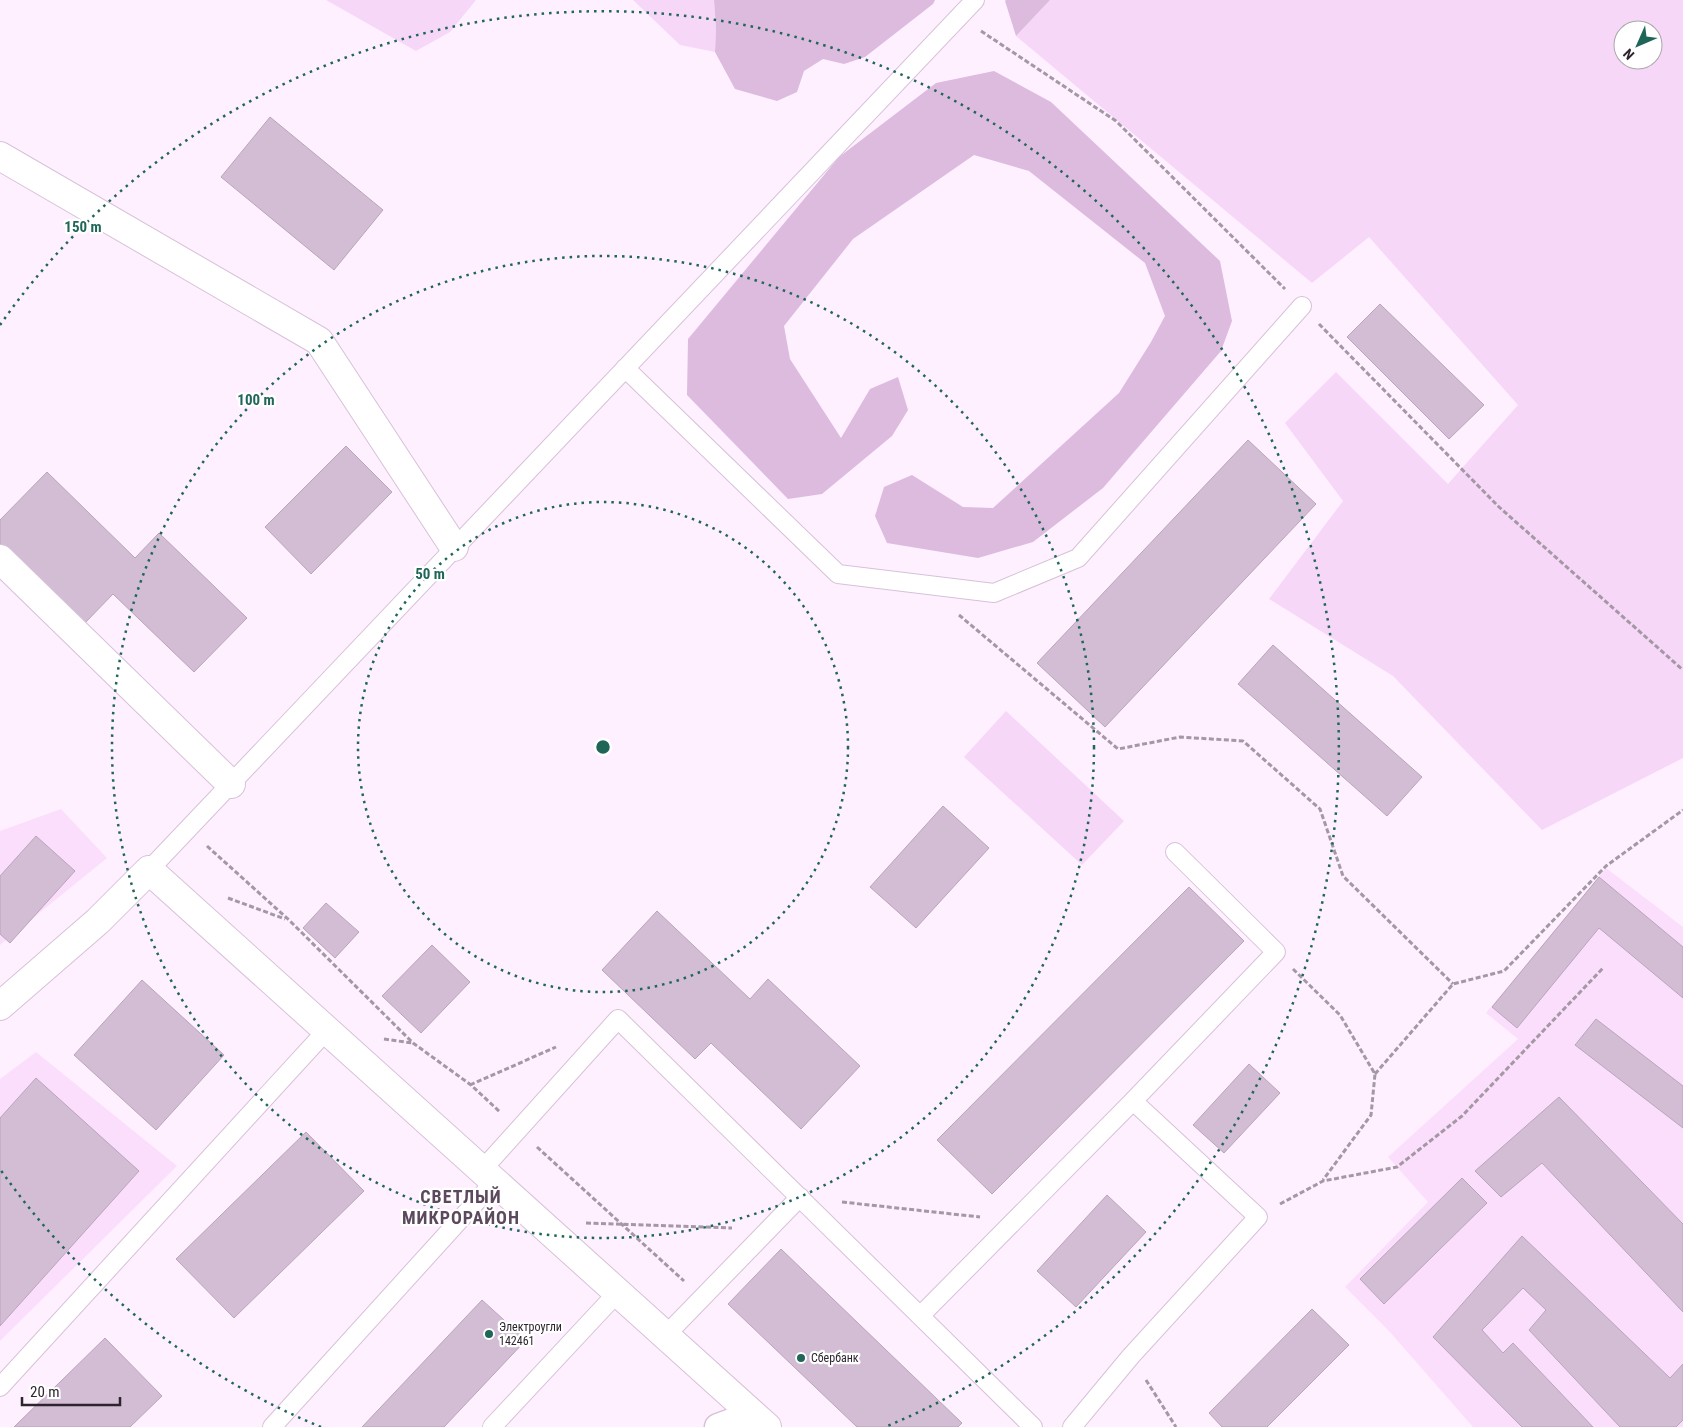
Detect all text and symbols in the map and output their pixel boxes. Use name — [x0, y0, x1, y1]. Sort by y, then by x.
north arrow — [1613, 20, 1663, 70]
text: N — [1620, 46, 1637, 63]
text: 150 m — [64, 218, 102, 236]
text: 100 m — [237, 391, 275, 409]
text: 50 m — [415, 565, 445, 583]
centre of rings — [594, 738, 612, 756]
district label: СВЕТЛЫЙ МИКРОРАЙОН — [402, 1186, 520, 1228]
place label: Электроугли 142461 — [499, 1320, 562, 1348]
marker: Электроугли 142461 — [483, 1328, 495, 1340]
place label: Сбербанк — [811, 1351, 859, 1365]
marker: Сбербанк — [795, 1352, 807, 1364]
scale bar — [22, 1374, 120, 1406]
text: 20 m — [30, 1383, 60, 1401]

